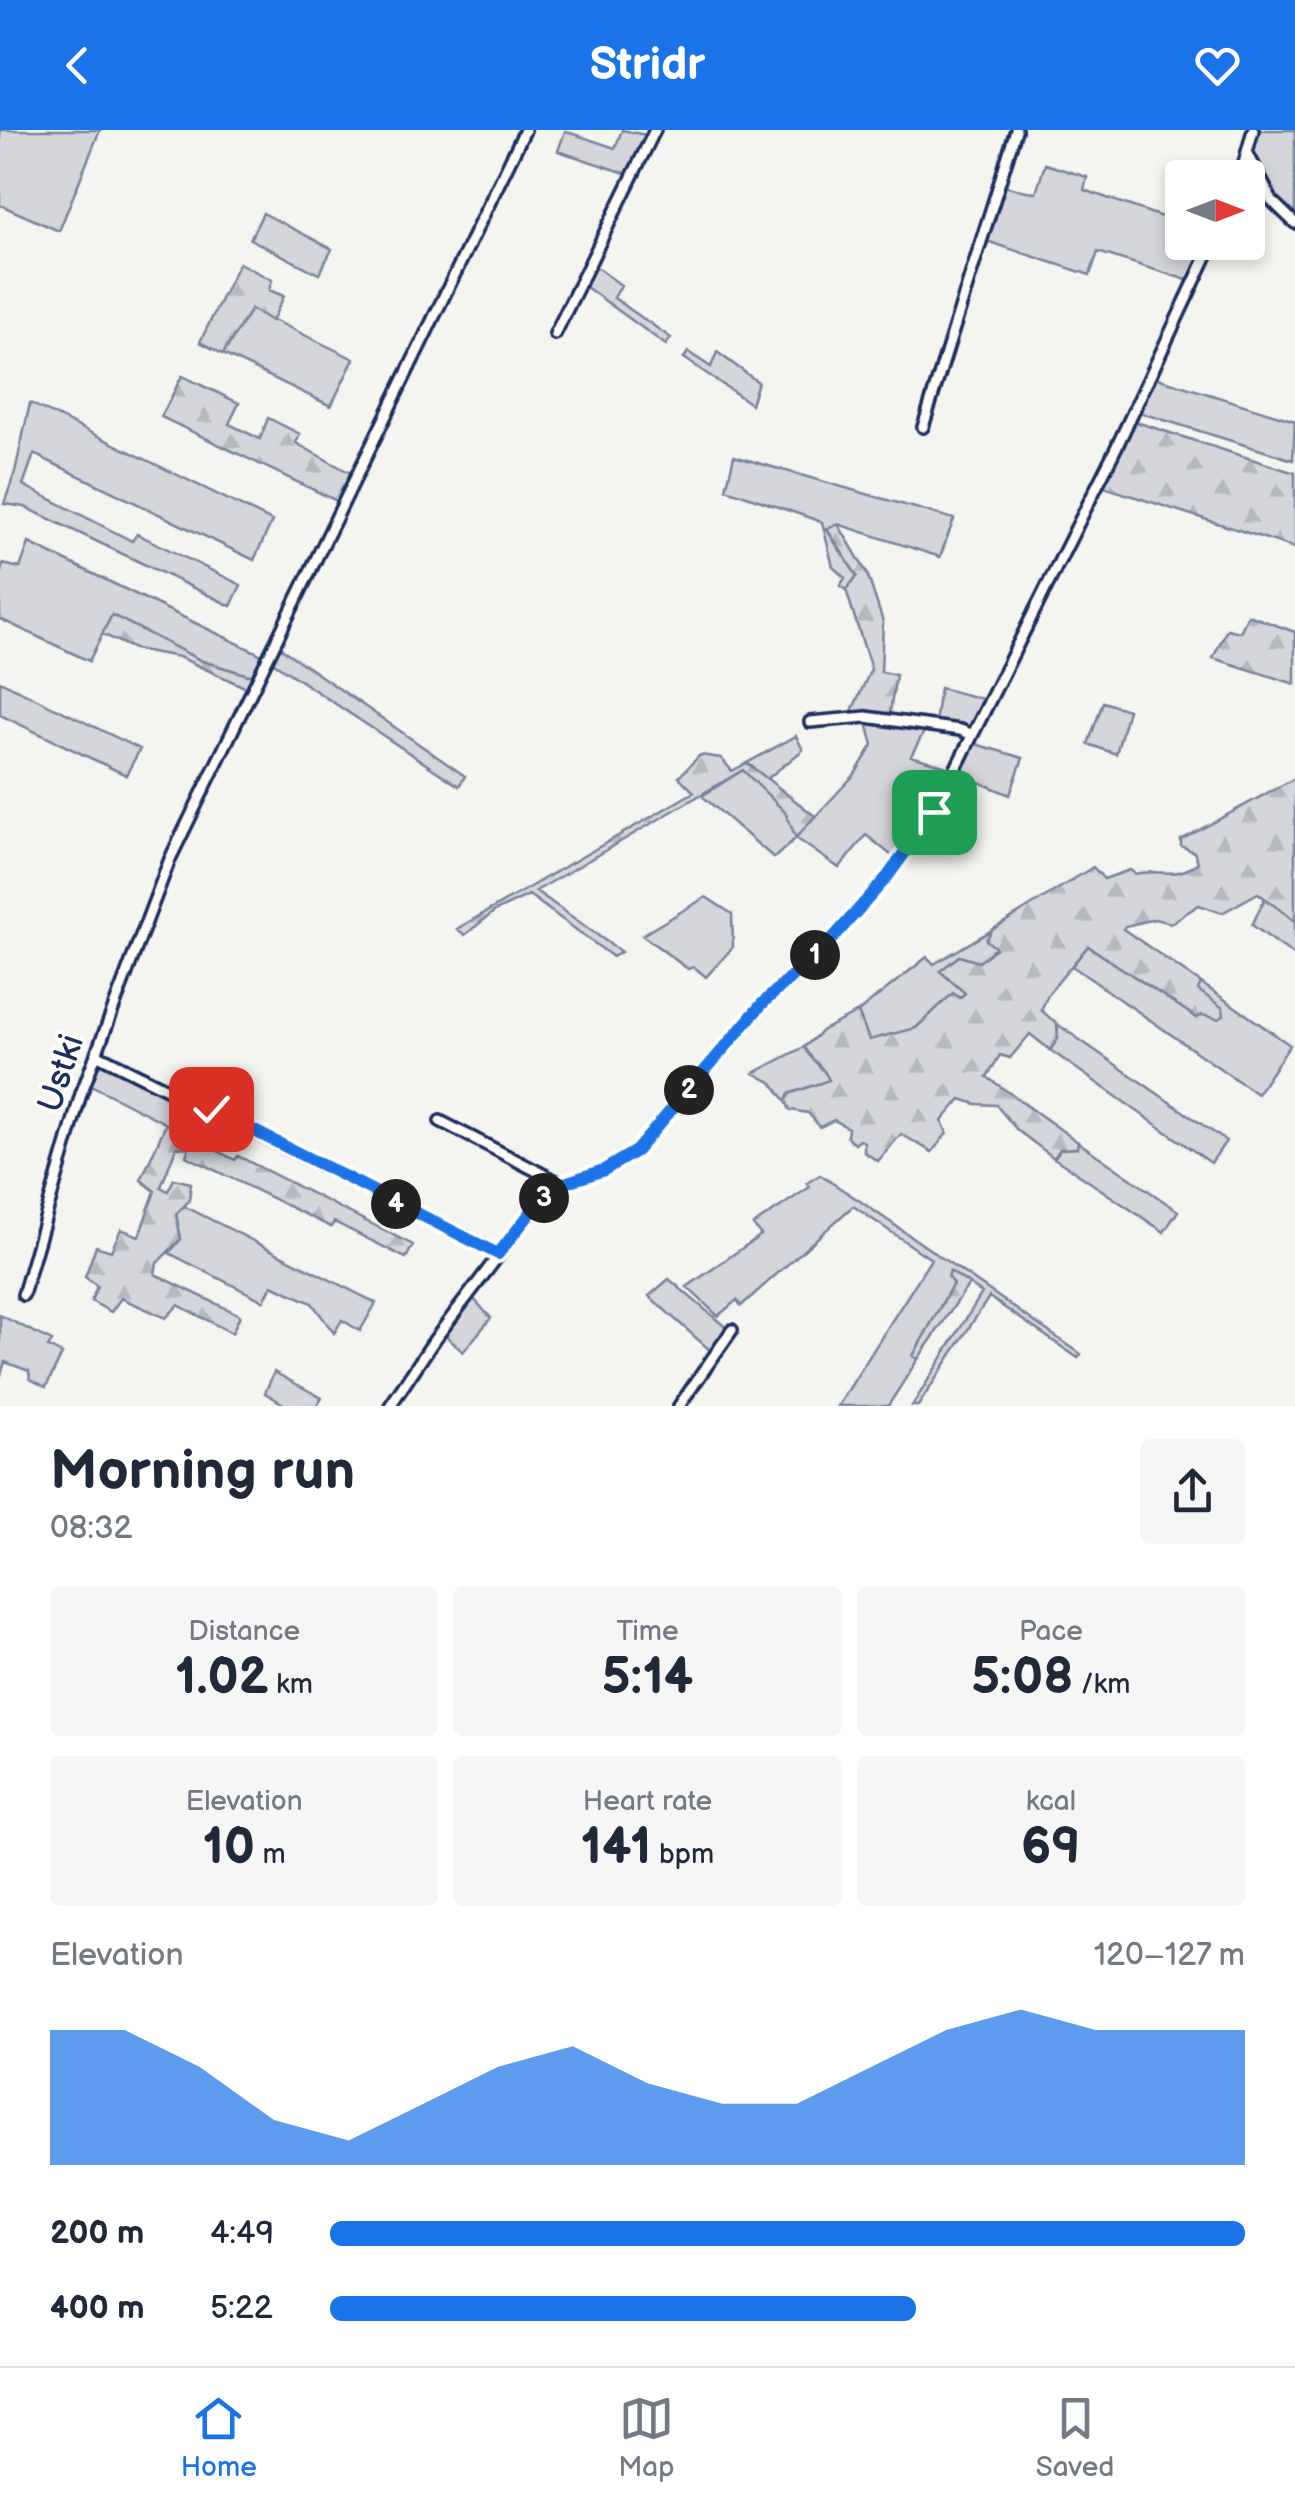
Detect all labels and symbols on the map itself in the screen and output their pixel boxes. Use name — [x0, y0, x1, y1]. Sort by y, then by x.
north arrow — [1165, 160, 1265, 260]
pin — [892, 770, 977, 855]
pin: 1 — [790, 930, 840, 980]
street label: Ustki — [29, 1029, 94, 1118]
pin: 2 — [664, 1065, 714, 1115]
pin — [169, 1067, 254, 1152]
pin: 3 — [519, 1173, 569, 1223]
pin: 4 — [371, 1179, 421, 1229]

